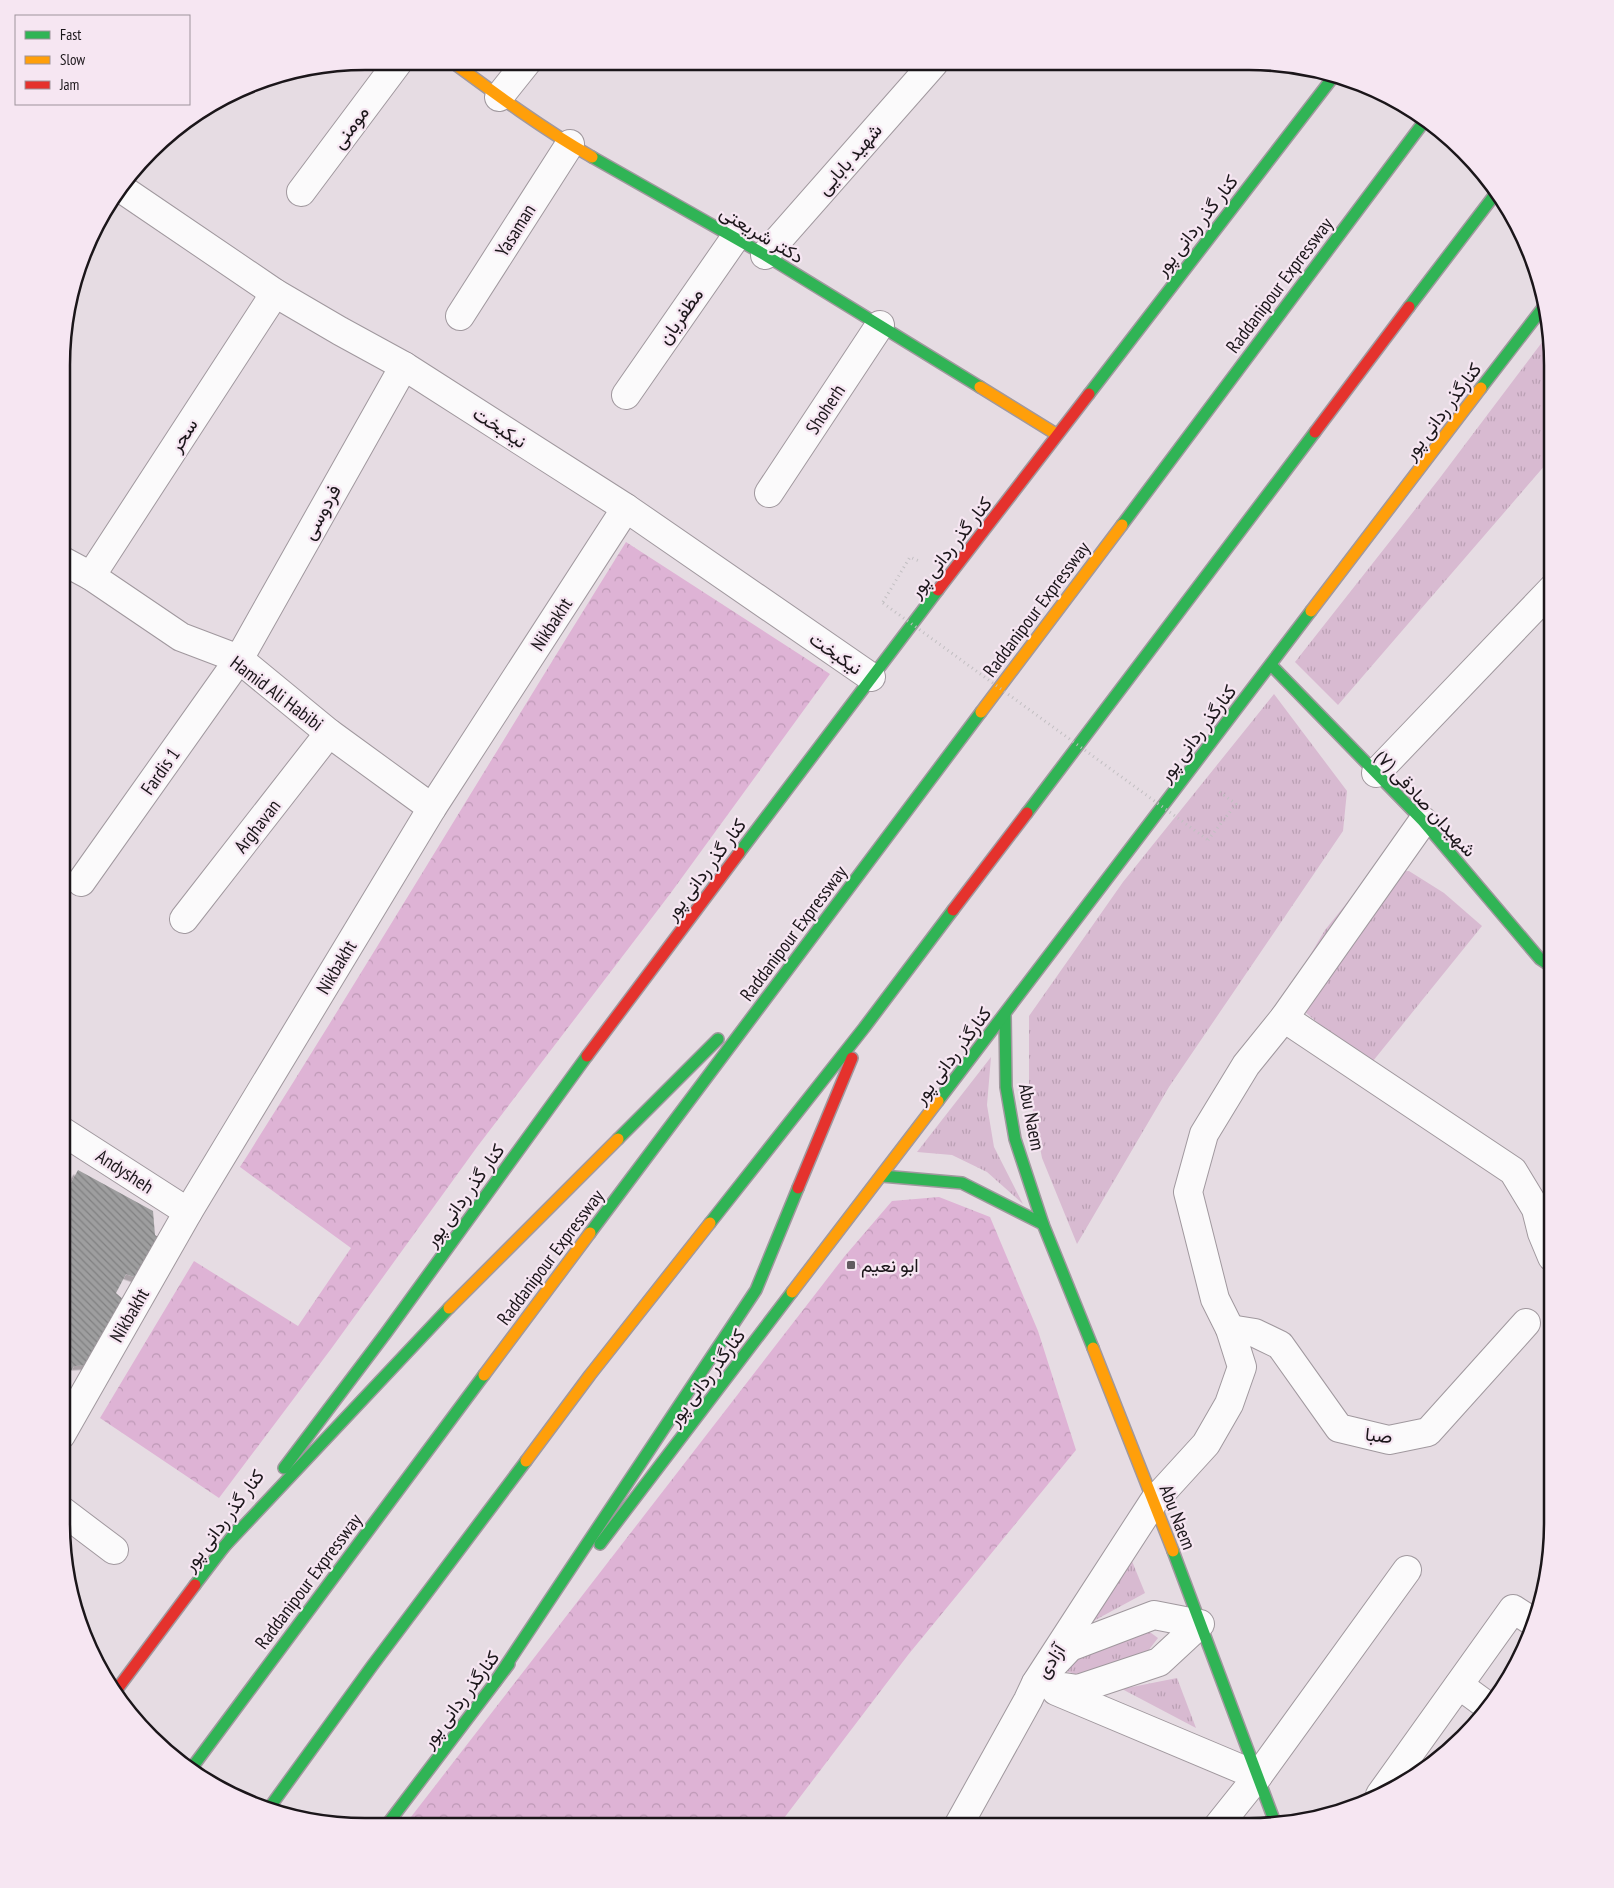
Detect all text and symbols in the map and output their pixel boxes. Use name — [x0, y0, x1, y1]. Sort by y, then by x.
legend — [15, 15, 190, 105]
text: Fast — [60, 25, 81, 44]
text: Slow — [60, 50, 85, 69]
text: Jam — [59, 75, 79, 94]
street label: مومنی — [326, 101, 374, 153]
street label: شهید بابایی — [811, 118, 887, 200]
street label: کنار گذر ردانی پور — [1148, 170, 1244, 282]
street label: Yasaman — [490, 199, 540, 261]
street label: دکتر شریعتی — [716, 200, 808, 268]
street label: Raddanipour Expressway — [1220, 212, 1338, 357]
street label: مظفریان — [652, 283, 708, 349]
street label: کنارگذر ردانی پور — [1397, 358, 1488, 466]
street label: Shoherh — [800, 380, 850, 438]
street label: نیکبخت — [469, 401, 531, 453]
street label: سحر — [163, 414, 203, 457]
street label: فردوسی — [296, 480, 346, 544]
street label: کنار گذر ردانی پور — [902, 492, 998, 604]
street label: Raddanipour Expressway — [977, 536, 1095, 681]
street label: Nikbakht — [525, 592, 577, 655]
street label: نیکبخت — [805, 626, 867, 680]
street label: Hamid Ali Habibi — [226, 650, 328, 736]
street label: کنارگذر ردانی پور — [1152, 680, 1243, 788]
street label: Fardis 1 — [135, 743, 185, 799]
street label: شهیدان صادقی (۷) — [1370, 744, 1482, 862]
street label: Arghavan — [229, 794, 285, 858]
street label: کنار گذر ردانی پور — [658, 813, 753, 927]
street label: Raddanipour Expressway — [734, 860, 852, 1005]
street label: Nikbakht — [311, 935, 362, 998]
street label: کنارگذر ردانی پور — [907, 1002, 998, 1110]
street label: Abu Naem — [1014, 1082, 1050, 1152]
street label: کنار گذر ردانی پور — [418, 1139, 511, 1253]
street label: Andysheh — [92, 1144, 158, 1198]
street label: Raddanipour Expressway — [491, 1184, 609, 1329]
place label: ابو نعیم — [861, 1253, 919, 1278]
marker: ابو نعیم — [845, 1259, 857, 1271]
street label: Nikbakht — [104, 1283, 154, 1346]
street label: کنارگذر ردانی پور — [661, 1324, 752, 1432]
street label: صبا — [1364, 1422, 1394, 1448]
street label: کنار گذر ردانی پور — [176, 1464, 271, 1578]
street label: Abu Naem — [1155, 1481, 1201, 1553]
street label: Raddanipour Expressway — [249, 1508, 367, 1653]
street label: آزادی — [1030, 1638, 1071, 1683]
street label: کنارگذر ردانی پور — [415, 1646, 506, 1754]

